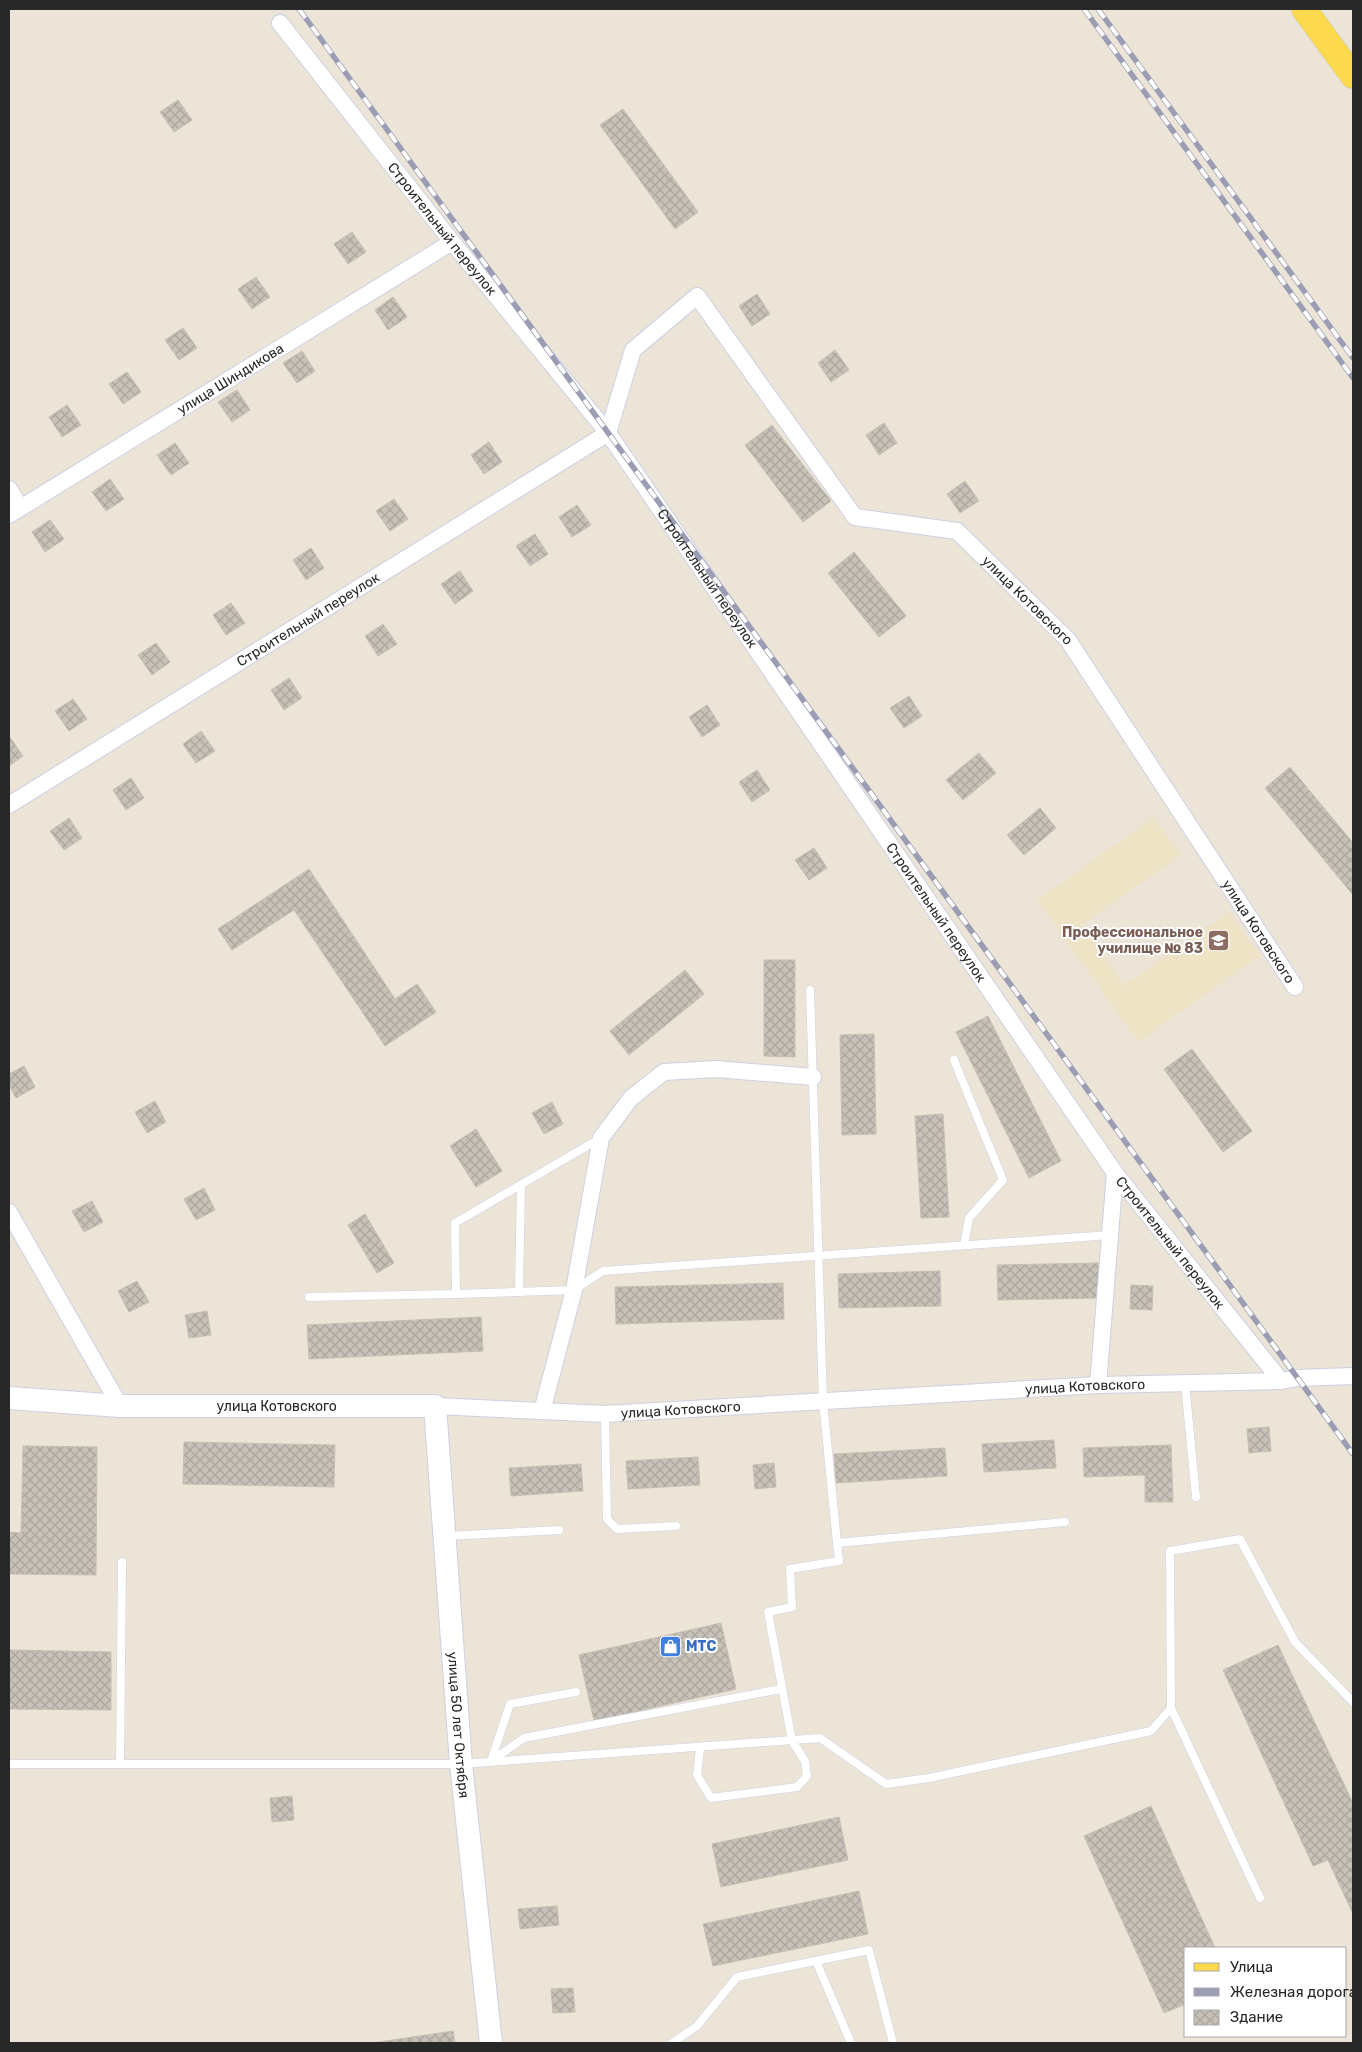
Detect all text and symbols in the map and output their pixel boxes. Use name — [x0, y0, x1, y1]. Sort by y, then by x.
street label: Строительный переулок — [384, 159, 500, 299]
street label: улица Шиндикова — [174, 340, 287, 418]
street label: Строительный переулок — [653, 506, 761, 652]
street label: улица Котовского — [978, 552, 1076, 649]
street label: Строительный переулок — [234, 569, 383, 670]
street label: Строительный переулок — [882, 840, 990, 986]
street label: улица Котовского — [1218, 877, 1298, 987]
place label: Профессиональное училище № 83 — [1062, 924, 1203, 957]
school or university icon: Профессиональное училище № 83 — [1207, 928, 1231, 952]
street label: Строительный переулок — [1112, 1173, 1228, 1313]
street label: улица Котовского — [1024, 1376, 1145, 1398]
street label: улица Котовского — [217, 1398, 337, 1415]
street label: улица Котовского — [620, 1398, 741, 1422]
shop icon: МТС — [658, 1634, 682, 1658]
place label: МТС — [686, 1638, 716, 1655]
street label: улица 50 лет Октября — [444, 1651, 473, 1799]
legend — [1184, 1947, 1347, 2037]
text: Улица — [1230, 1958, 1273, 1976]
text: Железная дорога — [1230, 1983, 1357, 2001]
text: Здание — [1230, 2008, 1283, 2026]

